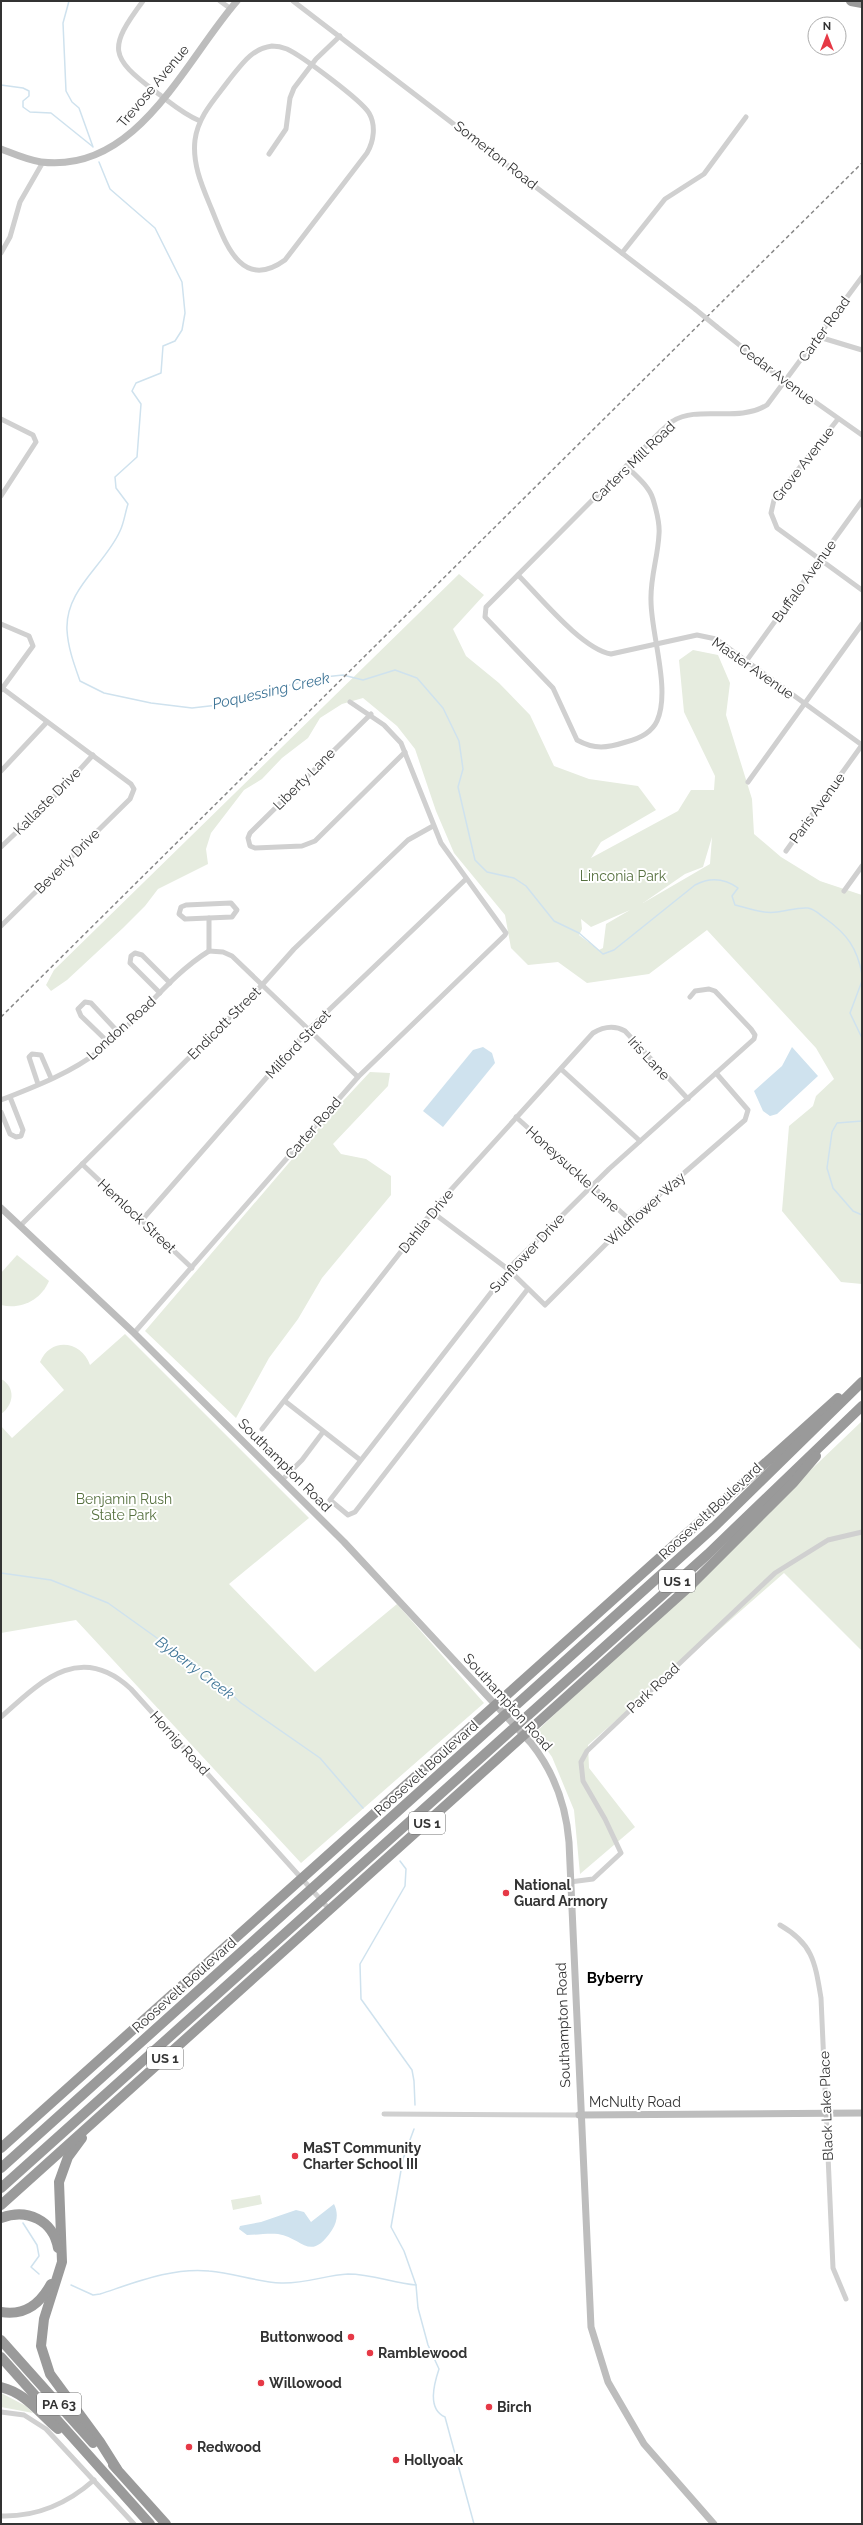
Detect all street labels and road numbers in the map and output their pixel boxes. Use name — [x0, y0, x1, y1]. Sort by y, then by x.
street label: Trevose Avenue — [114, 41, 192, 131]
street label: Somerton Road — [451, 118, 541, 192]
street label: Carter Road — [795, 293, 853, 365]
street label: Cedar Avenue — [736, 340, 818, 408]
street label: Carters Mill Road — [588, 418, 678, 506]
street label: Grove Avenue — [769, 423, 837, 505]
street label: Buffalo Avenue — [769, 537, 839, 625]
street label: Master Avenue — [709, 634, 797, 702]
street label: Liberty Lane — [270, 745, 338, 813]
street label: Kallaste Drive — [10, 764, 84, 838]
street label: Paris Avenue — [786, 770, 848, 846]
street label: Beverly Drive — [31, 825, 103, 897]
street label: Endicott Street — [184, 983, 264, 1063]
street label: London Road — [83, 993, 159, 1063]
street label: Milford Street — [262, 1006, 334, 1082]
street label: Iris Lane — [625, 1033, 673, 1083]
street label: Carter Road — [282, 1094, 344, 1162]
street label: Honeysuckle Lane — [523, 1123, 623, 1215]
street label: Wildflower Way — [602, 1169, 689, 1249]
street label: Hemlock Street — [95, 1176, 180, 1256]
street label: Dahlia Drive — [395, 1186, 457, 1256]
street label: Sunflower Drive — [486, 1210, 568, 1296]
street label: Southampton Road — [235, 1415, 335, 1515]
street label: Roosevelt Boulevard — [656, 1459, 764, 1563]
road number: US 1 — [659, 1570, 695, 1592]
street label: Southampton Road — [460, 1650, 556, 1754]
street label: Park Road — [624, 1660, 682, 1716]
street label: Hornig Road — [147, 1708, 213, 1778]
street label: Roosevelt Boulevard — [371, 1717, 481, 1819]
road number: US 1 — [409, 1812, 445, 1834]
street label: Roosevelt Boulevard — [129, 1934, 239, 2036]
street label: Southampton Road — [553, 1962, 573, 2088]
road number: US 1 — [147, 2047, 183, 2069]
street label: Black Lake Place — [816, 2051, 836, 2161]
street label: McNulty Road — [589, 2094, 681, 2110]
road number: PA 63 — [37, 2393, 81, 2415]

